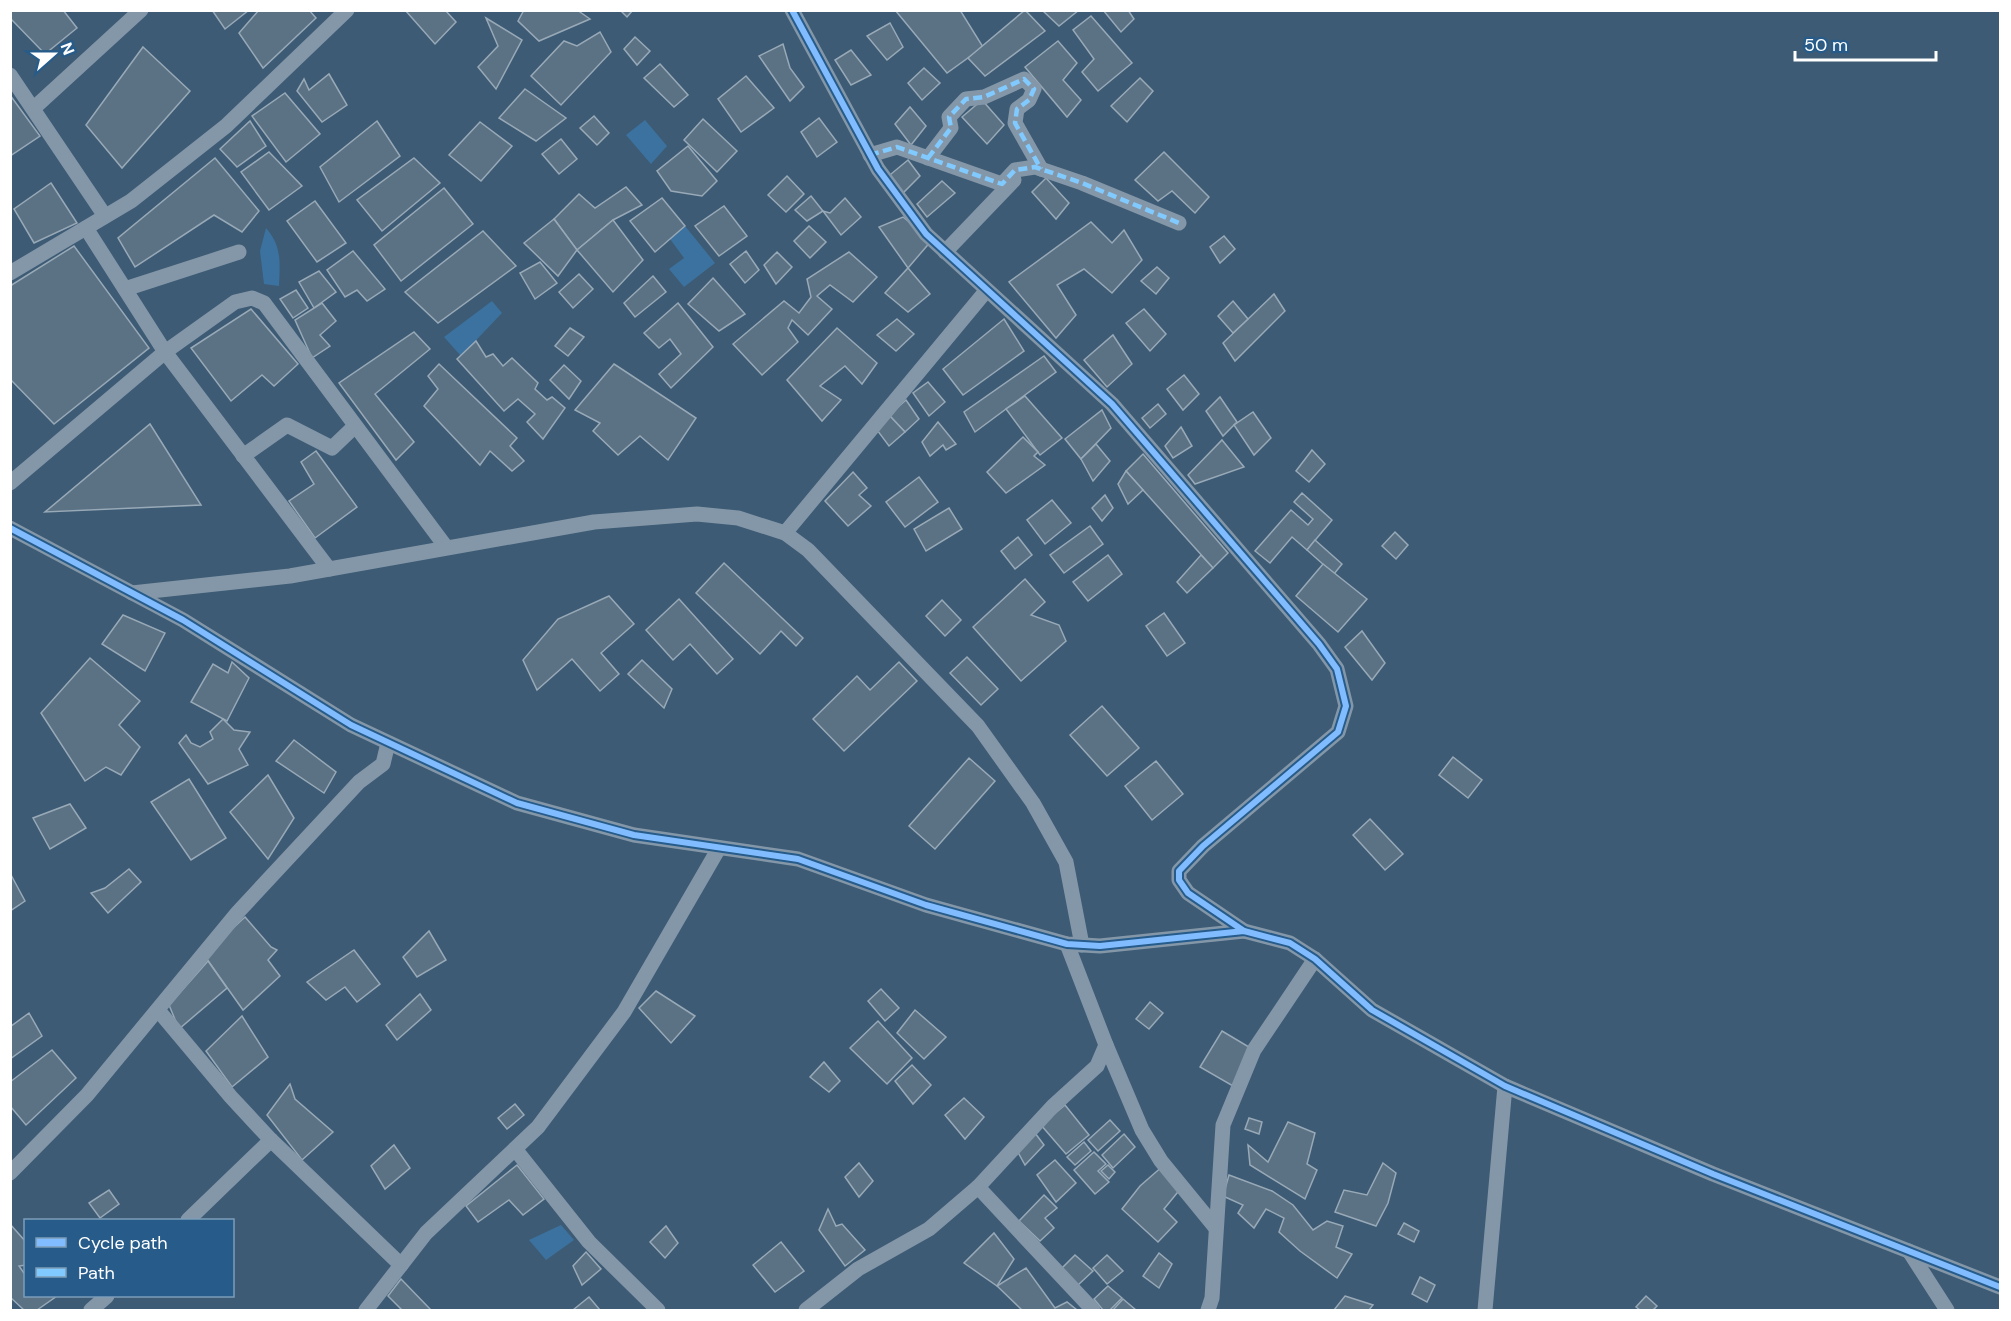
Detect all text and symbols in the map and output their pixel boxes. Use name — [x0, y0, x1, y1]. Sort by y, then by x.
north arrow — [24, 24, 84, 84]
scale bar — [1795, 24, 1936, 62]
text: 50 m — [1804, 33, 1848, 57]
text: N — [56, 40, 79, 58]
legend — [24, 1219, 234, 1297]
text: Cycle path — [78, 1231, 168, 1255]
text: Path — [78, 1261, 115, 1285]

